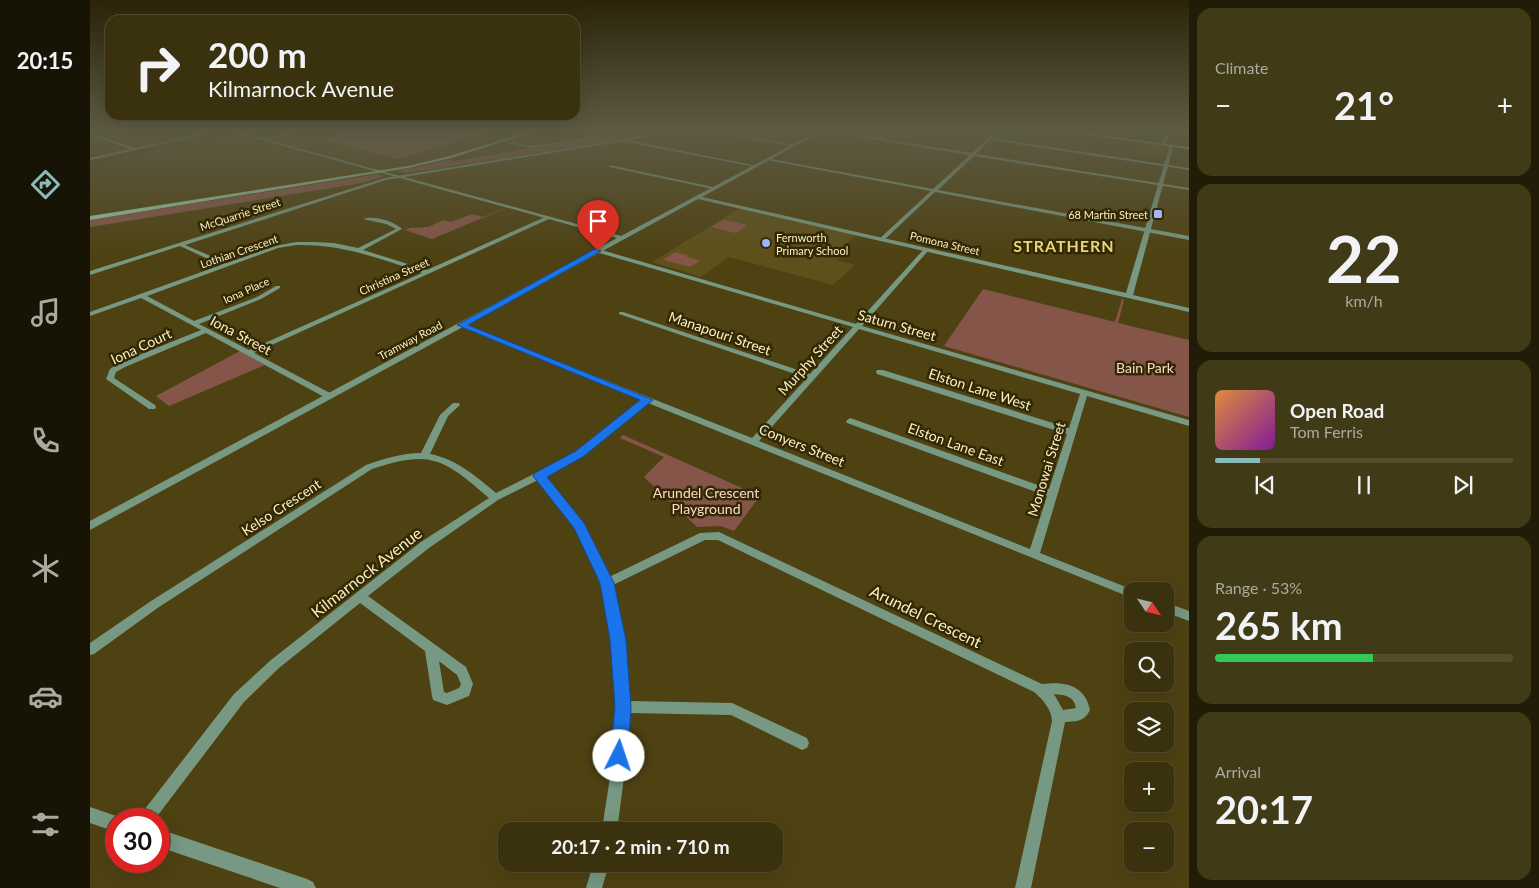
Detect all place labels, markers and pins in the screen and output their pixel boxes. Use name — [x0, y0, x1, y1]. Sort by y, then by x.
pin — [577, 200, 619, 251]
place label: 68 Martin Street — [1068, 208, 1148, 221]
marker: 68 Martin Street — [1152, 208, 1164, 220]
place label: Fernworth Primary School — [776, 231, 848, 257]
marker: Fernworth Primary School — [760, 237, 772, 249]

